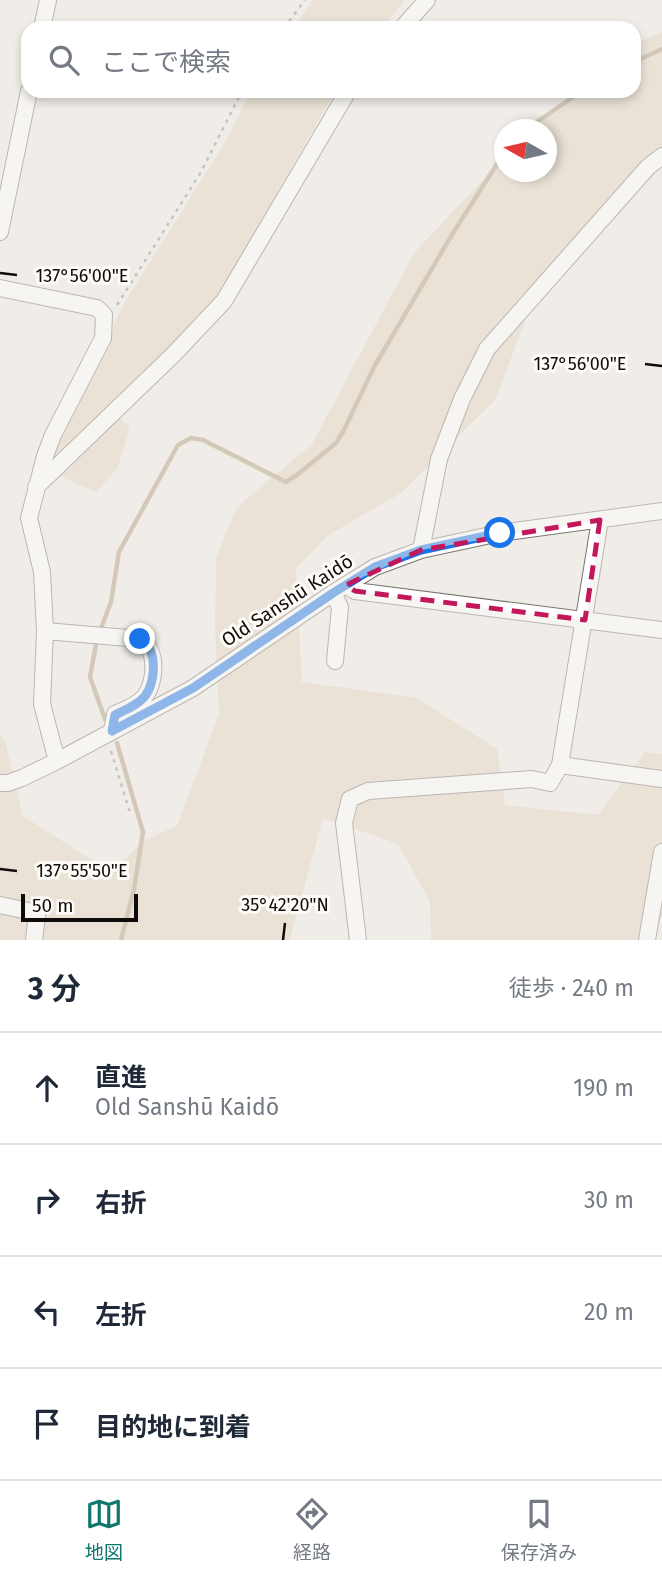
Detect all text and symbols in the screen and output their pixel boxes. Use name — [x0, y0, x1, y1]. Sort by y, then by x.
search box — [21, 21, 641, 98]
icon: search — [45, 41, 83, 79]
text: ここで検索 — [101, 47, 231, 78]
north arrow — [494, 119, 557, 182]
text: 137°56'00"E — [35, 265, 129, 287]
text: 137°56'00"E — [533, 353, 627, 375]
route start — [484, 517, 515, 548]
street label: Old Sanshū Kaidō — [217, 549, 357, 651]
route end — [124, 623, 155, 654]
text: 137°55'50"E — [36, 860, 128, 882]
scale bar — [21, 891, 138, 923]
text: 50 m — [32, 894, 73, 917]
text: 35°42'20"N — [241, 894, 329, 916]
text: 3 分 — [28, 971, 81, 1007]
text: 徒歩 · 240 m — [509, 974, 634, 1002]
text: 直進 — [95, 1062, 147, 1093]
icon: ahead — [28, 1069, 66, 1107]
text: 190 m — [573, 1074, 634, 1102]
text: Old Sanshū Kaidō — [95, 1093, 279, 1121]
icon: right — [28, 1181, 66, 1219]
text: 30 m — [584, 1186, 634, 1214]
text: 右折 — [95, 1188, 147, 1219]
icon: left — [28, 1293, 66, 1331]
text: 20 m — [584, 1298, 634, 1326]
text: 左折 — [95, 1300, 147, 1331]
icon: arrive — [28, 1405, 66, 1443]
text: 目的地に到着 — [95, 1412, 251, 1443]
tab: 地図 — [85, 1495, 123, 1564]
tab: 経路 — [293, 1495, 331, 1564]
tab: 保存済み — [501, 1495, 577, 1564]

